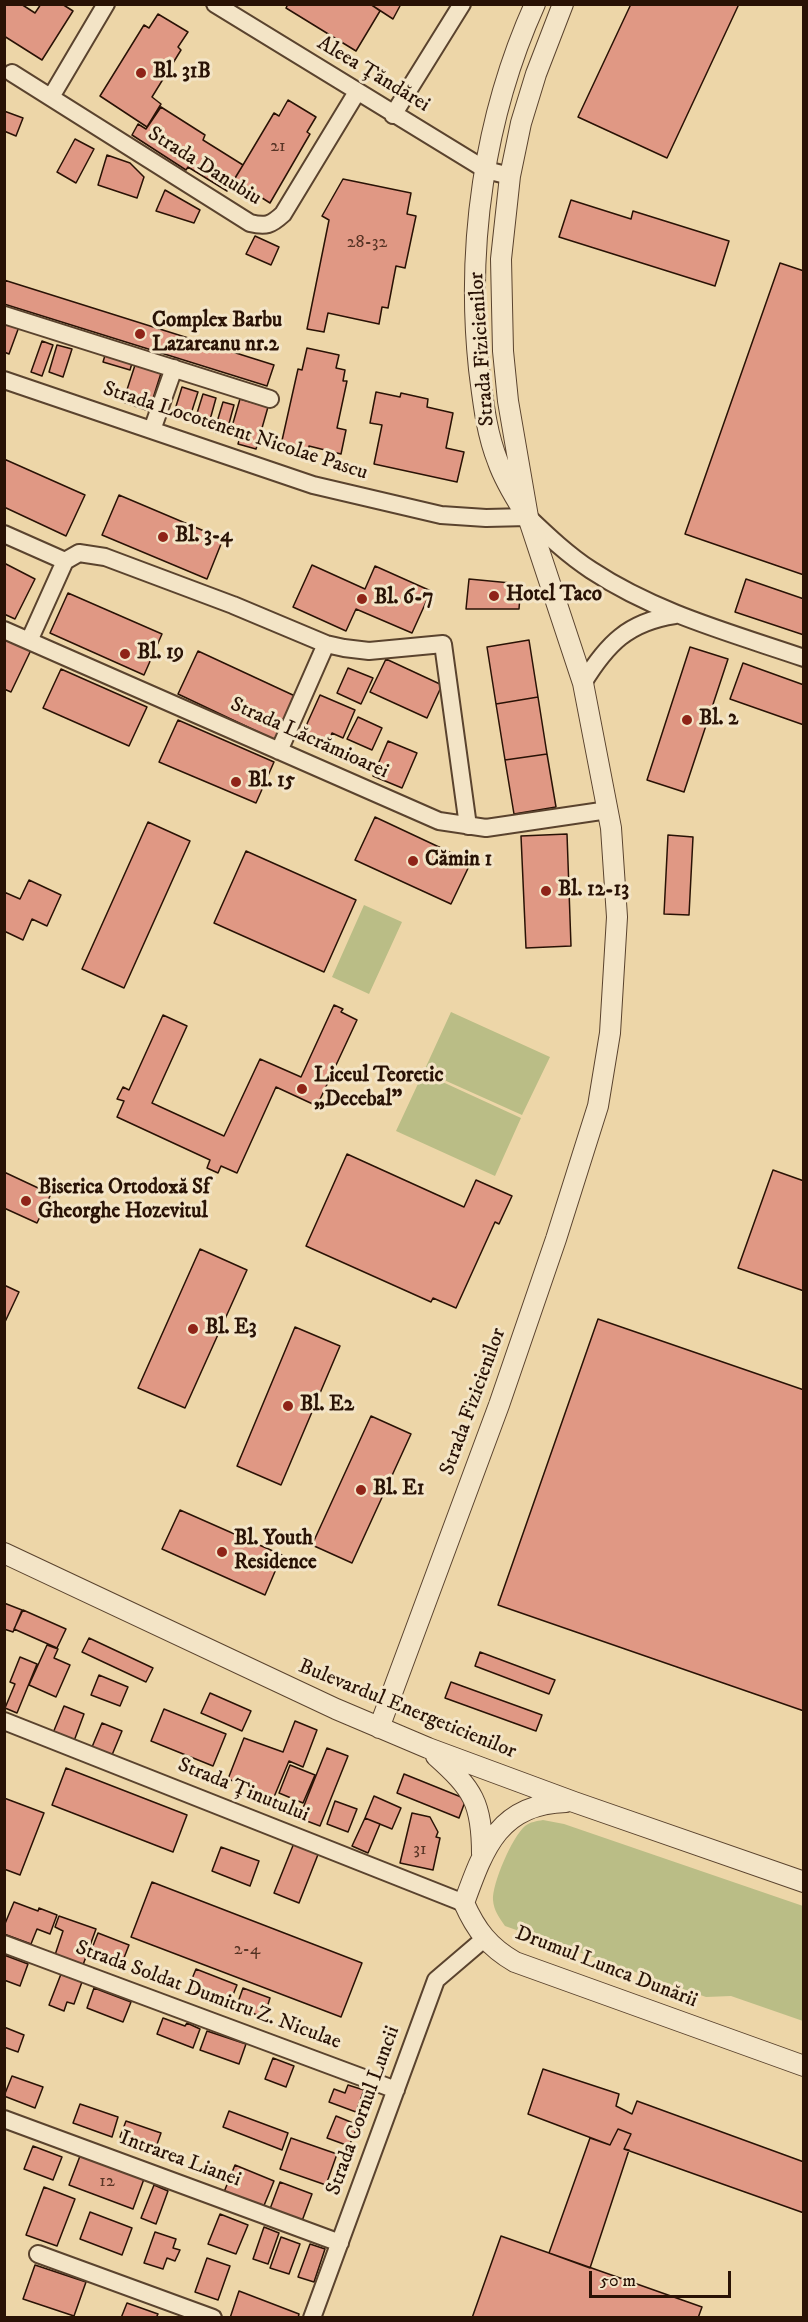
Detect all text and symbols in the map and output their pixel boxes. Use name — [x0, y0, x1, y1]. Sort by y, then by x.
street label: Aleea Țăndărei — [312, 31, 434, 119]
place label: Bl. 31B — [153, 60, 211, 86]
marker: Bl. 31B — [134, 66, 148, 80]
street label: Strada Danubiu — [143, 122, 265, 212]
house number: 21 — [270, 136, 286, 158]
house number: 28-32 — [347, 232, 387, 254]
street label: Strada Fizicienilor — [465, 271, 501, 427]
place label: Complex Barbu Lazareanu nr.2 — [152, 309, 282, 359]
marker: Complex Barbu Lazareanu nr.2 — [133, 327, 147, 341]
street label: Strada Locotenent Nicolae Pascu — [99, 377, 371, 487]
place label: Bl. 3-4 — [175, 524, 232, 550]
marker: Bl. 3-4 — [156, 530, 170, 544]
place label: Hotel Taco — [506, 583, 602, 609]
place label: Bl. 6-7 — [374, 586, 433, 612]
marker: Hotel Taco — [487, 589, 501, 603]
marker: Bl. 6-7 — [355, 592, 369, 606]
place label: Bl. 19 — [137, 641, 184, 667]
marker: Bl. 19 — [118, 647, 132, 661]
street label: Strada Lăcrămioarei — [226, 693, 392, 785]
place label: Bl. 2 — [699, 707, 738, 733]
marker: Bl. 2 — [680, 713, 694, 727]
place label: Bl. 15 — [248, 769, 295, 795]
marker: Bl. 15 — [229, 775, 243, 789]
place label: Cămin 1 — [425, 848, 492, 874]
marker: Cămin 1 — [406, 854, 420, 868]
place label: Bl. 12-13 — [558, 878, 629, 904]
marker: Bl. 12-13 — [539, 884, 553, 898]
place label: Liceul Teoretic „Decebal” — [314, 1064, 444, 1114]
marker: Liceul Teoretic „Decebal” — [295, 1082, 309, 1096]
place label: Biserica Ortodoxă Sf Gheorghe Hozevitul — [38, 1176, 210, 1226]
marker: Biserica Ortodoxă Sf Gheorghe Hozevitul — [19, 1194, 33, 1208]
place label: Bl. E3 — [205, 1316, 257, 1342]
marker: Bl. E3 — [186, 1322, 200, 1336]
street label: Strada Fizicienilor — [436, 1325, 512, 1479]
place label: Bl. E2 — [300, 1393, 354, 1419]
marker: Bl. E2 — [281, 1399, 295, 1413]
place label: Bl. E1 — [373, 1477, 425, 1503]
marker: Bl. E1 — [354, 1483, 368, 1497]
place label: Bl. Youth Residence — [234, 1527, 317, 1577]
marker: Bl. Youth Residence — [215, 1545, 229, 1559]
street label: Bulevardul Energeticienilor — [294, 1655, 520, 1765]
street label: Strada Ținutului — [174, 1753, 312, 1829]
house number: 31 — [413, 1839, 427, 1861]
street label: Drumul Lunca Dunării — [511, 1922, 701, 2014]
street label: Strada Soldat Dumitru Z. Niculae — [72, 1936, 344, 2056]
house number: 2-4 — [234, 1939, 260, 1961]
street label: Strada Cornul Luncii — [322, 2023, 406, 2199]
street label: Intrarea Lianei — [116, 2126, 244, 2194]
house number: 12 — [99, 2171, 115, 2193]
scale bar — [592, 2259, 734, 2297]
text: 50 m — [600, 2270, 636, 2292]

